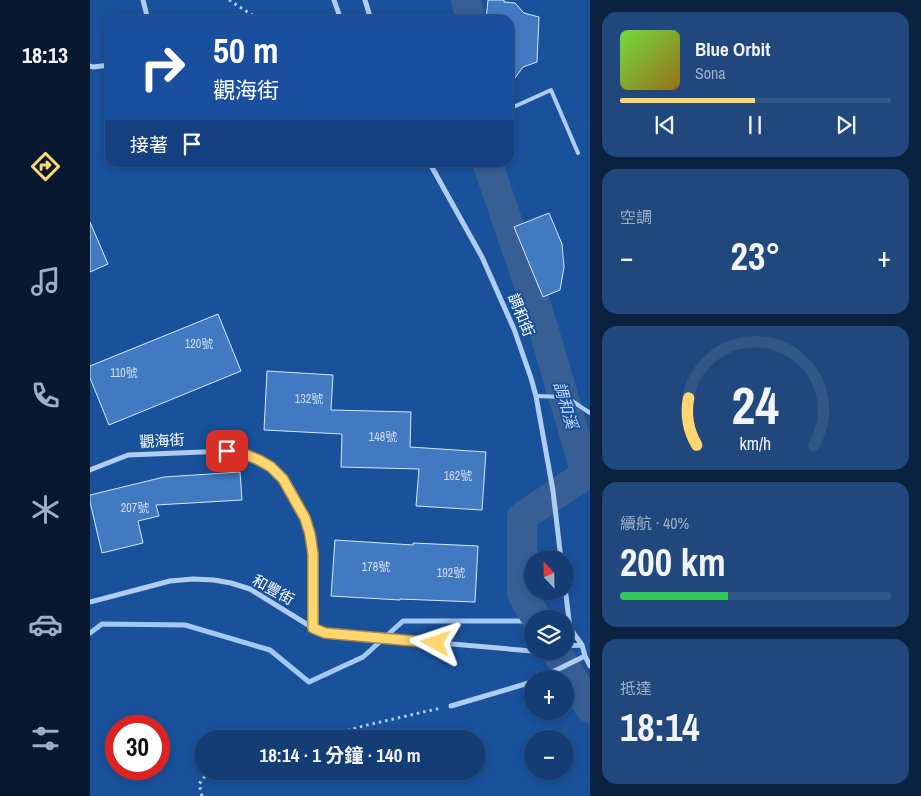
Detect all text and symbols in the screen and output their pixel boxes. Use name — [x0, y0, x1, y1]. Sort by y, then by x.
text: 50 m — [213, 27, 278, 74]
icon: right — [130, 35, 195, 100]
text: Blue Orbit — [695, 36, 770, 62]
text: 18:13 — [22, 40, 68, 70]
text: Sona — [695, 62, 726, 84]
text: 觀海街 — [213, 75, 279, 105]
icon: previous — [651, 111, 679, 139]
icon: pause — [741, 111, 769, 139]
icon: next — [832, 111, 860, 139]
icon: arrive — [178, 130, 206, 158]
text: 接著 — [130, 132, 168, 158]
icon: directions — [28, 149, 63, 184]
text: 空調 — [620, 206, 652, 228]
text: 23° — [731, 231, 780, 282]
text: − — [620, 238, 633, 276]
text: + — [878, 238, 891, 276]
icon: music — [28, 264, 63, 299]
street label: 調和街 — [503, 290, 540, 340]
house number: 120號 — [185, 336, 213, 352]
house number: 110號 — [110, 365, 138, 381]
text: 24 — [732, 370, 779, 440]
icon: phone — [28, 378, 63, 413]
water label: 調和溪 — [549, 379, 584, 433]
house number: 132號 — [295, 391, 323, 407]
street label: 觀海街 — [139, 429, 185, 452]
house number: 148號 — [369, 429, 397, 445]
pin — [206, 430, 248, 472]
text: km/h — [740, 432, 771, 456]
icon: arrive — [213, 437, 241, 465]
house number: 162號 — [444, 468, 472, 484]
icon: climate — [28, 492, 63, 527]
house number: 207號 — [121, 500, 149, 516]
text: 續航 · 40% — [620, 512, 689, 534]
text: 200 km — [620, 537, 726, 588]
north arrow — [524, 550, 574, 600]
map controls — [524, 550, 574, 780]
house number: 178號 — [362, 559, 390, 575]
house number: 192號 — [437, 565, 465, 581]
street label: 和豐街 — [248, 569, 298, 610]
icon: car — [28, 607, 63, 642]
button: layers — [524, 610, 574, 660]
position arrow — [409, 616, 461, 668]
button: + — [524, 670, 574, 720]
text: 抵達 — [620, 677, 652, 699]
text: 18:14 — [620, 702, 700, 753]
speed limit sign: 30 — [105, 715, 170, 780]
icon: filters — [28, 721, 63, 756]
button: − — [524, 730, 574, 780]
text: 18:14 · 1 分鐘 · 140 m — [259, 742, 421, 768]

